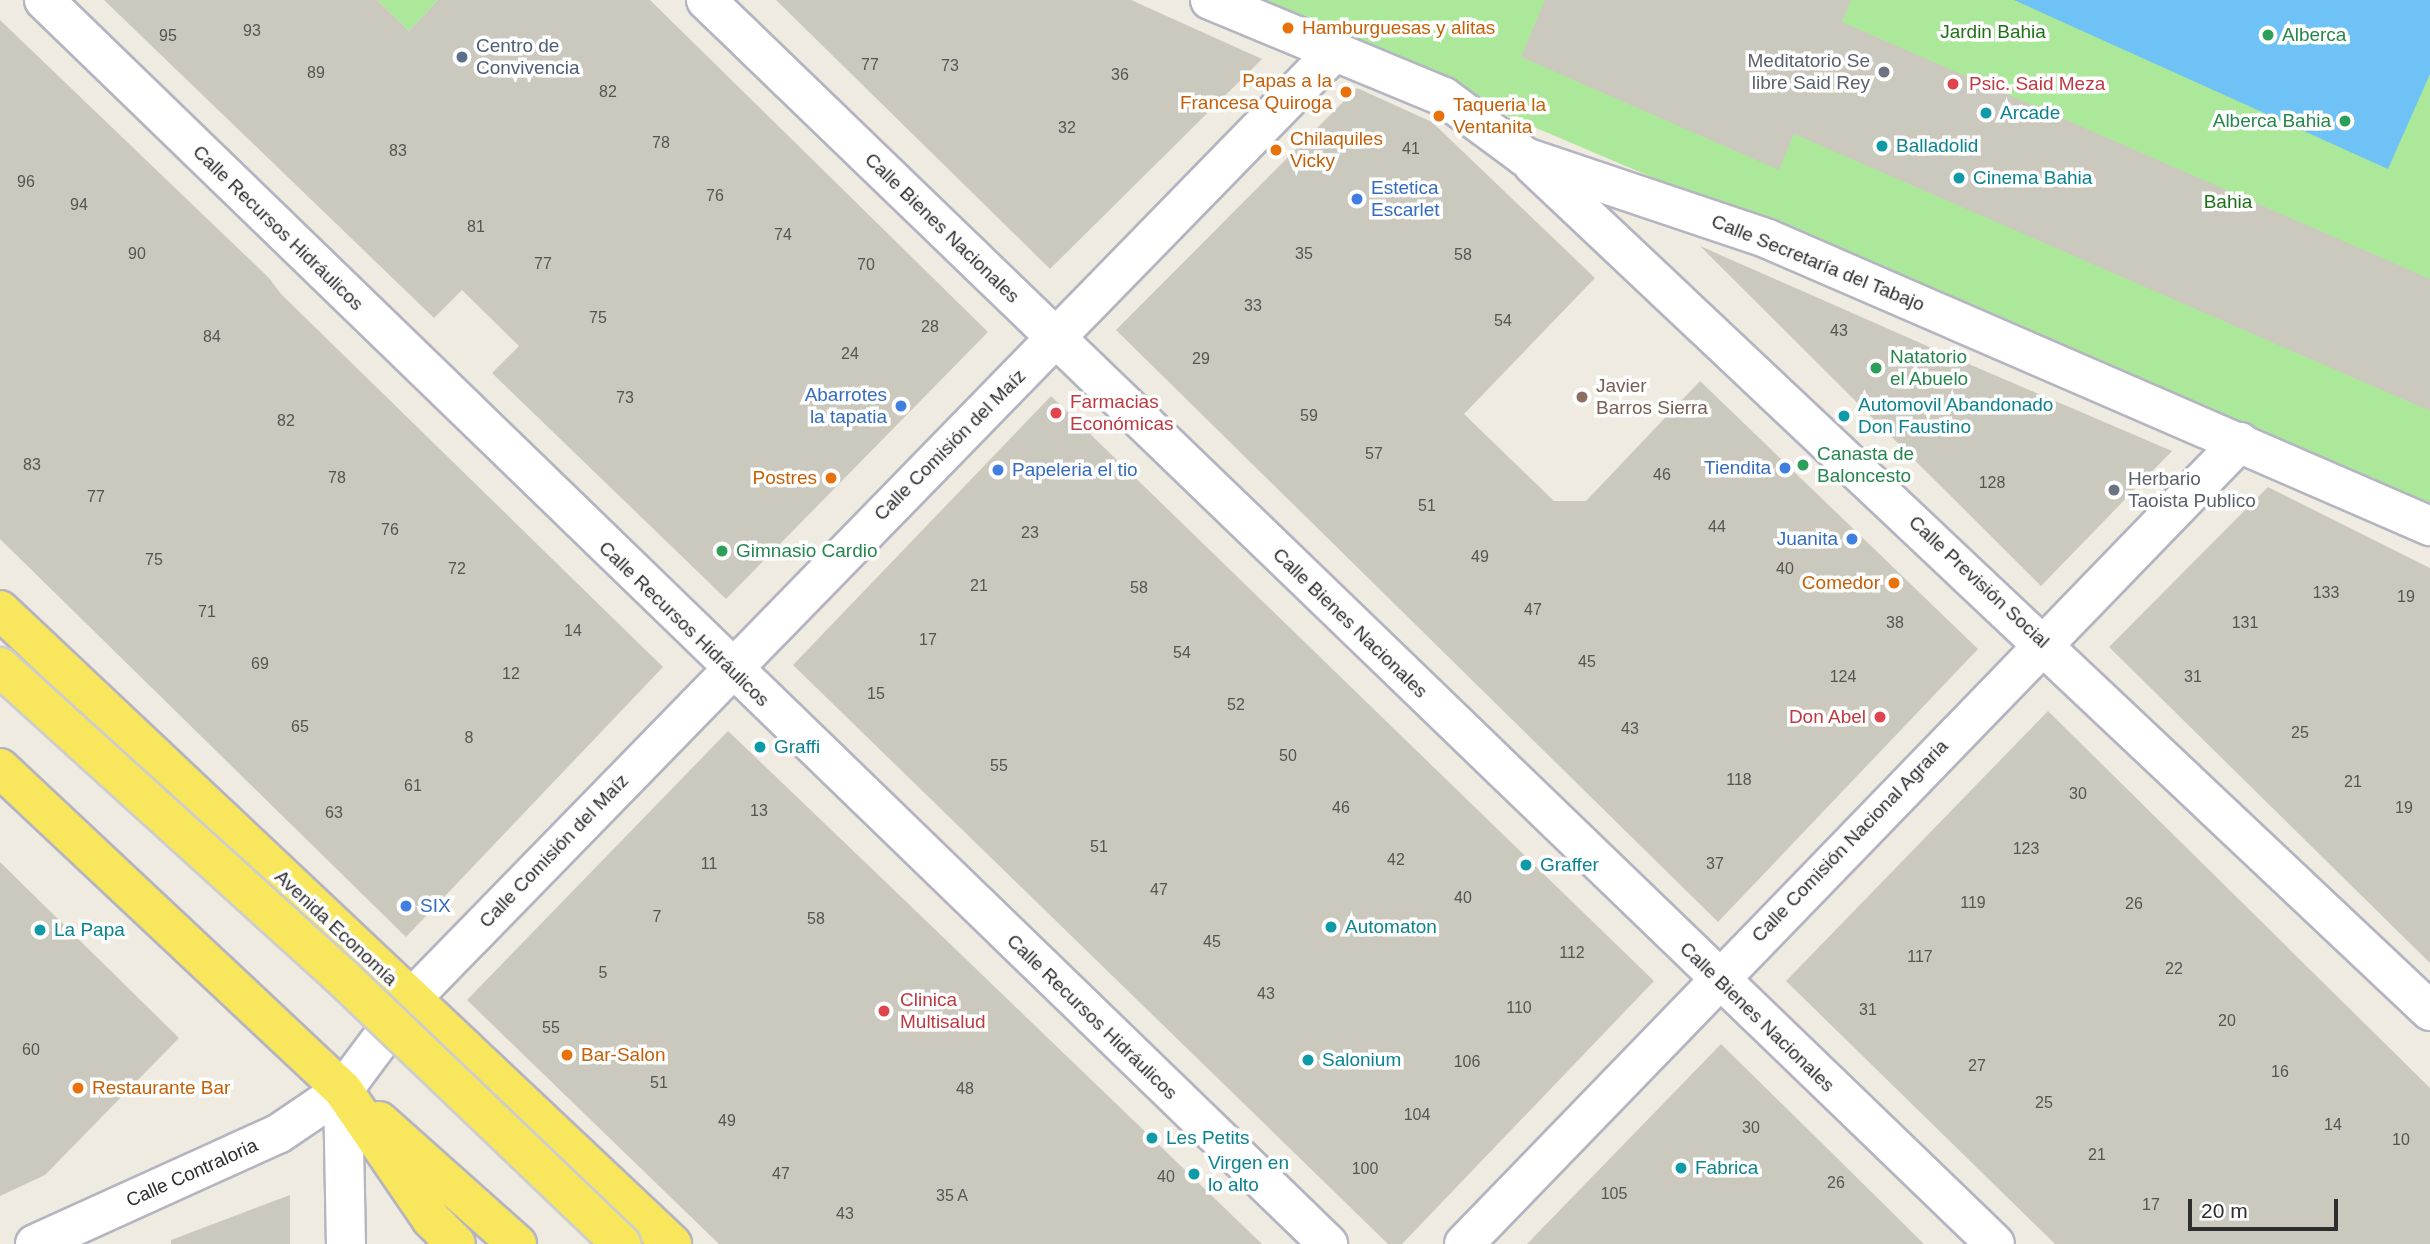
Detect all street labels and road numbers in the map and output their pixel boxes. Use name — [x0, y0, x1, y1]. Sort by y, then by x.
street label: Calle Recursos Hidráulicos — [188, 141, 368, 315]
street label: Calle Bienes Nacionales — [860, 148, 1024, 308]
street label: Calle Secretaría del Tabajo — [1708, 210, 1928, 316]
street label: Calle Comisión del Maíz — [870, 365, 1030, 525]
street label: Calle Previsión Social — [1904, 511, 2054, 653]
street label: Calle Recursos Hidráulicos — [594, 537, 774, 711]
street label: Calle Bienes Nacionales — [1268, 543, 1432, 703]
street label: Calle Comisión Nacional Agraria — [1747, 735, 1953, 947]
street label: Calle Comisión del Maíz — [475, 769, 633, 933]
street label: Avenida Economía — [270, 865, 402, 991]
street label: Calle Recursos Hidráulicos — [1002, 930, 1182, 1104]
street label: Calle Bienes Nacionales — [1675, 937, 1839, 1097]
street label: Calle Contraloria — [123, 1134, 261, 1212]

